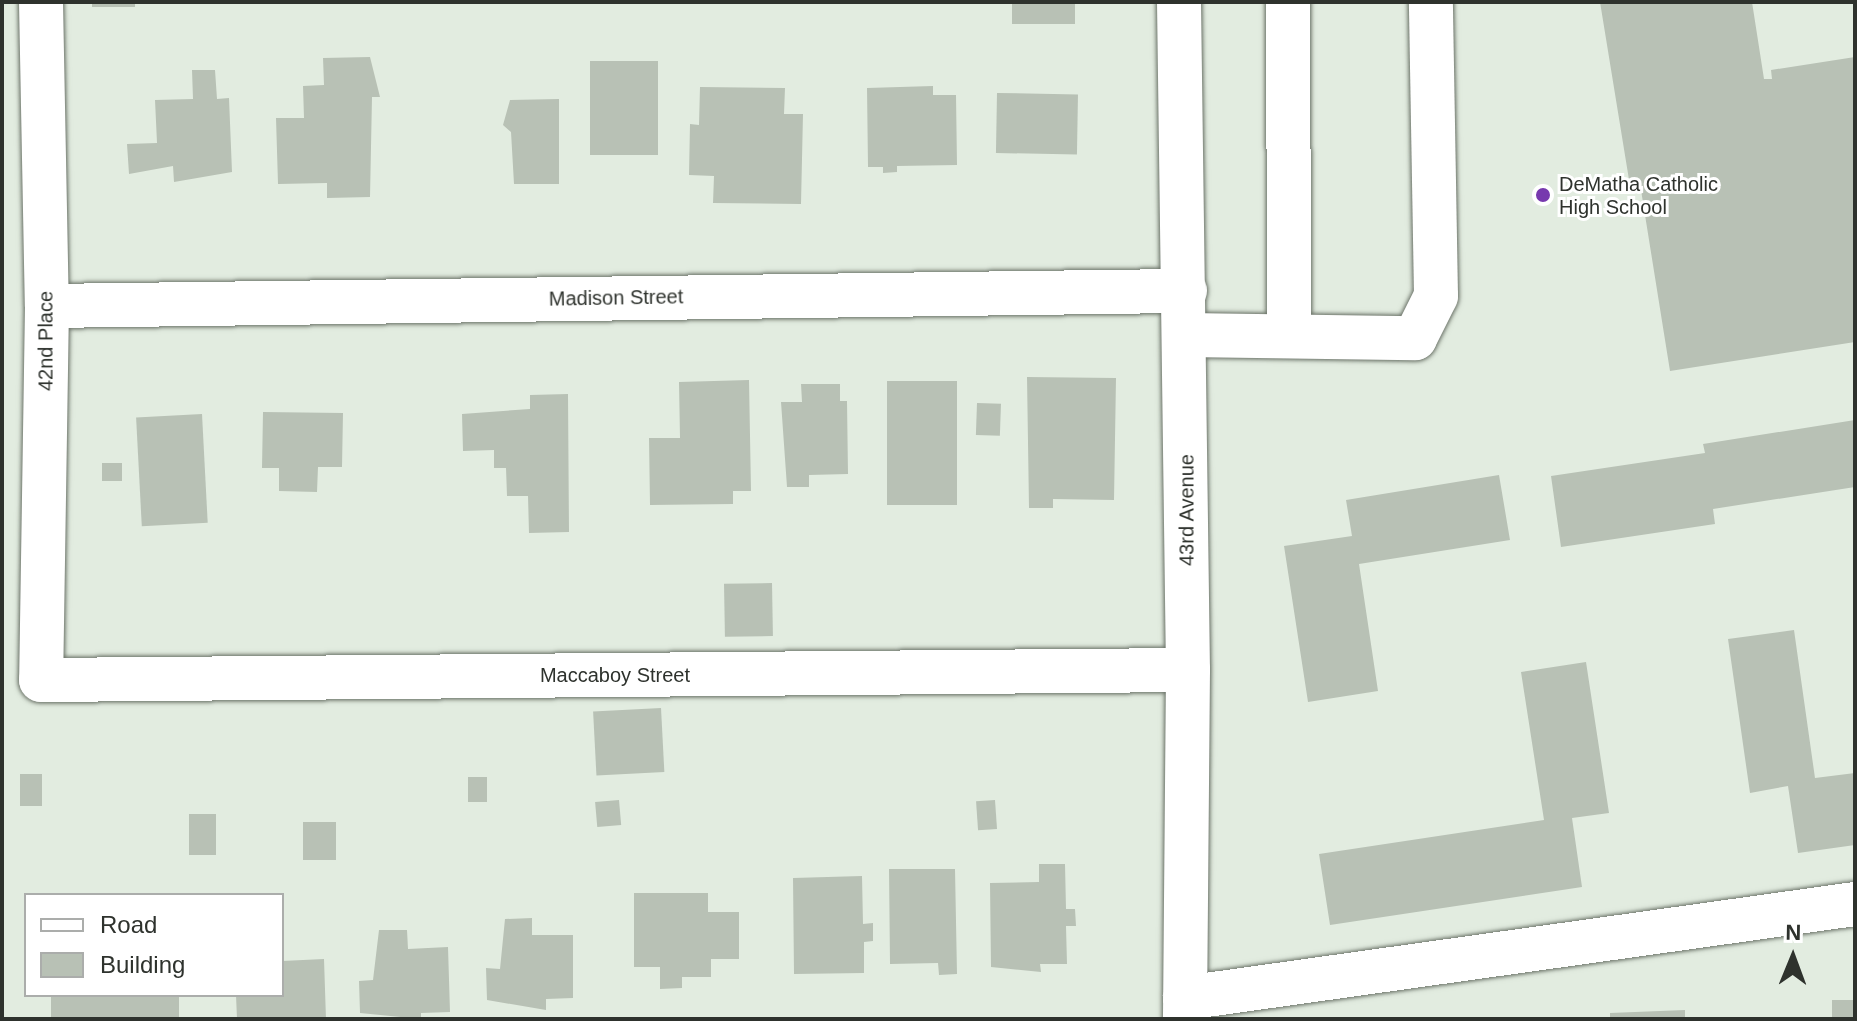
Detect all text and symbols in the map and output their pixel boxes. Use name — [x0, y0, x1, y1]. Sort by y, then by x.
place label: DeMatha Catholic High School — [1559, 172, 1718, 219]
marker: DeMatha Catholic High School — [1534, 186, 1552, 204]
street label: Madison Street — [549, 285, 683, 311]
street label: 42nd Place — [34, 291, 58, 391]
street label: 43rd Avenue — [1175, 453, 1199, 567]
street label: Maccaboy Street — [540, 663, 690, 687]
legend — [24, 893, 284, 997]
text: Road — [100, 911, 157, 938]
north arrow — [1753, 917, 1833, 997]
text: N — [1785, 920, 1802, 945]
text: Building — [100, 951, 185, 978]

